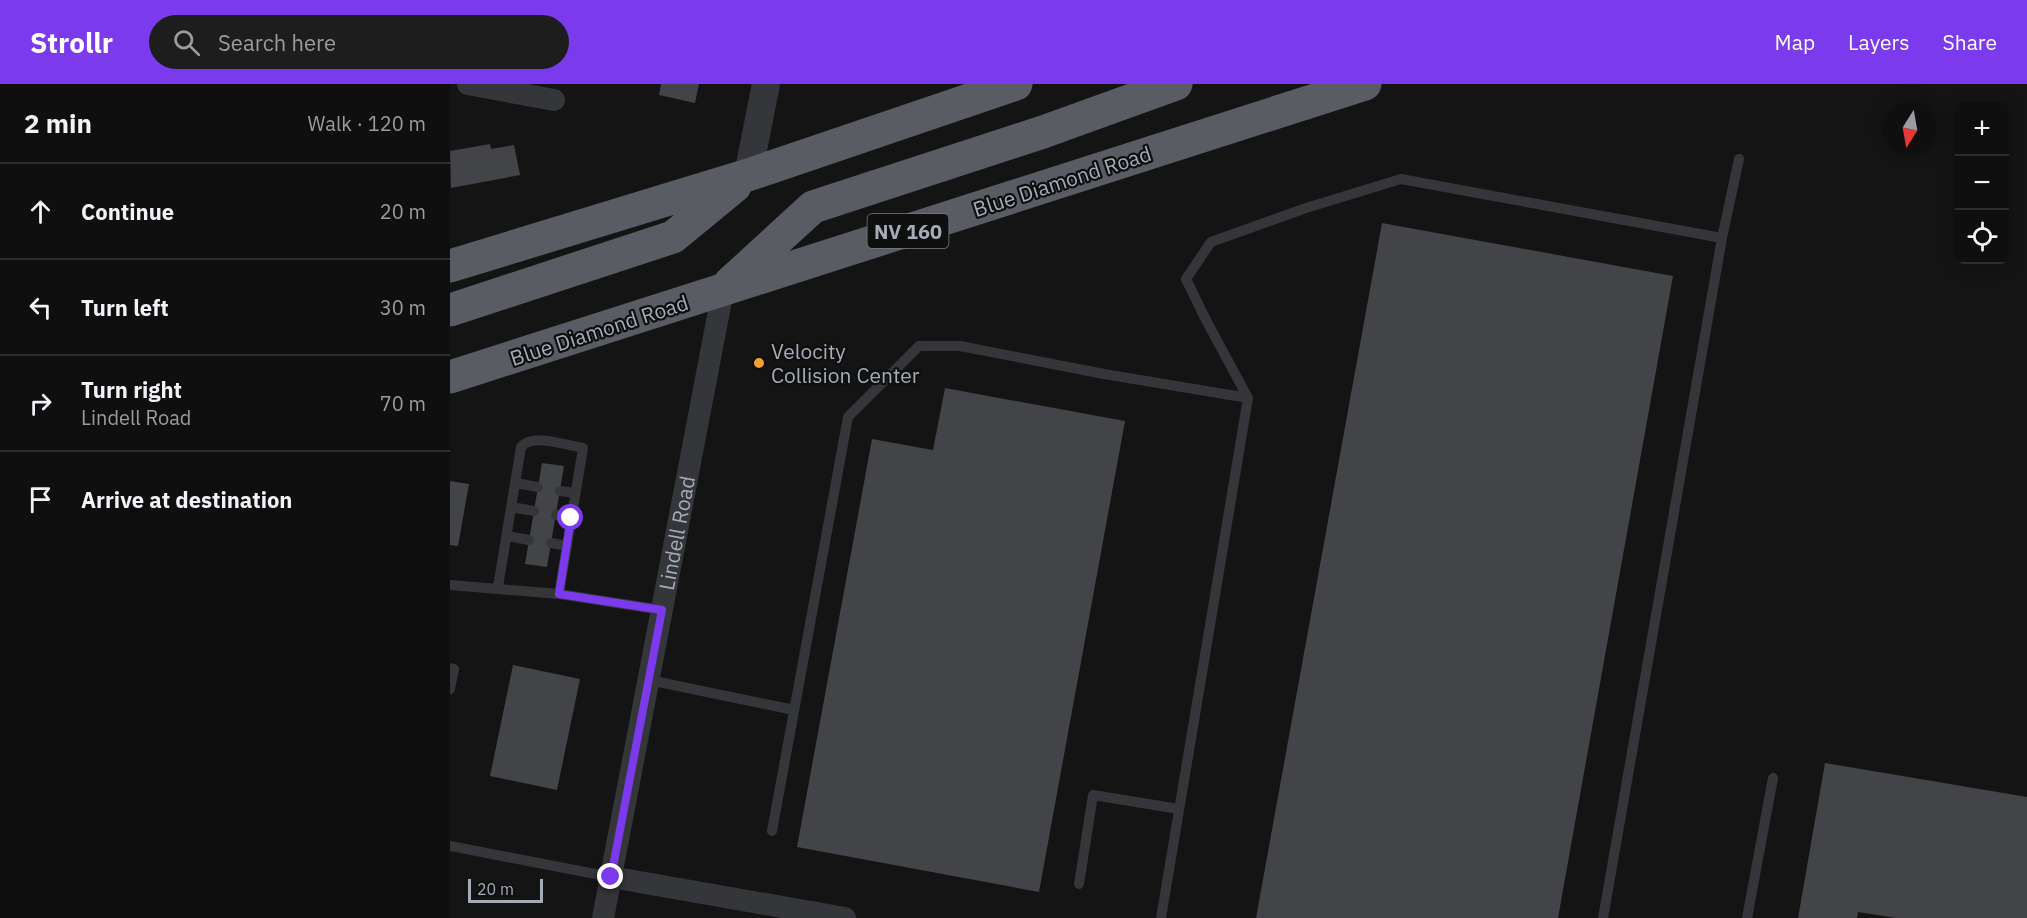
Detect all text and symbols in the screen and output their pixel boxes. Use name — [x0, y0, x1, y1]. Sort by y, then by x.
search box — [149, 15, 569, 69]
text: Strollr — [30, 24, 113, 61]
icon: search — [170, 26, 203, 59]
text: Search here — [218, 28, 336, 57]
text: Map — [1775, 28, 1815, 56]
text: Layers — [1848, 28, 1910, 56]
text: Share — [1943, 28, 1997, 56]
north arrow — [1883, 102, 1937, 156]
map controls — [1955, 102, 2009, 264]
button: + — [1955, 102, 2009, 156]
text: 2 min — [24, 106, 92, 140]
text: Walk · 120 m — [308, 110, 426, 137]
street label: Blue Diamond Road — [969, 139, 1155, 223]
button: − — [1955, 156, 2009, 210]
icon: ahead — [24, 195, 57, 228]
text: Continue — [81, 197, 174, 226]
text: 20 m — [380, 198, 426, 225]
button: locate — [1955, 210, 2009, 264]
road number: NV 160 — [868, 214, 948, 248]
street label: Blue Diamond Road — [506, 288, 692, 372]
icon: left — [24, 291, 57, 324]
text: Turn left — [81, 293, 169, 322]
text: 30 m — [380, 294, 426, 321]
place label: Velocity Collision Center — [771, 337, 920, 389]
marker: Velocity Collision Center — [752, 356, 766, 370]
text: Turn right — [81, 375, 182, 404]
icon: right — [24, 387, 57, 420]
text: 70 m — [380, 390, 426, 417]
text: Lindell Road — [81, 404, 191, 431]
street label: Lindell Road — [652, 473, 701, 593]
icon: arrive — [24, 483, 57, 516]
text: Arrive at destination — [81, 485, 292, 514]
route start — [557, 504, 583, 530]
route end — [597, 863, 623, 889]
scale bar — [468, 876, 543, 904]
text: 20 m — [477, 879, 514, 899]

